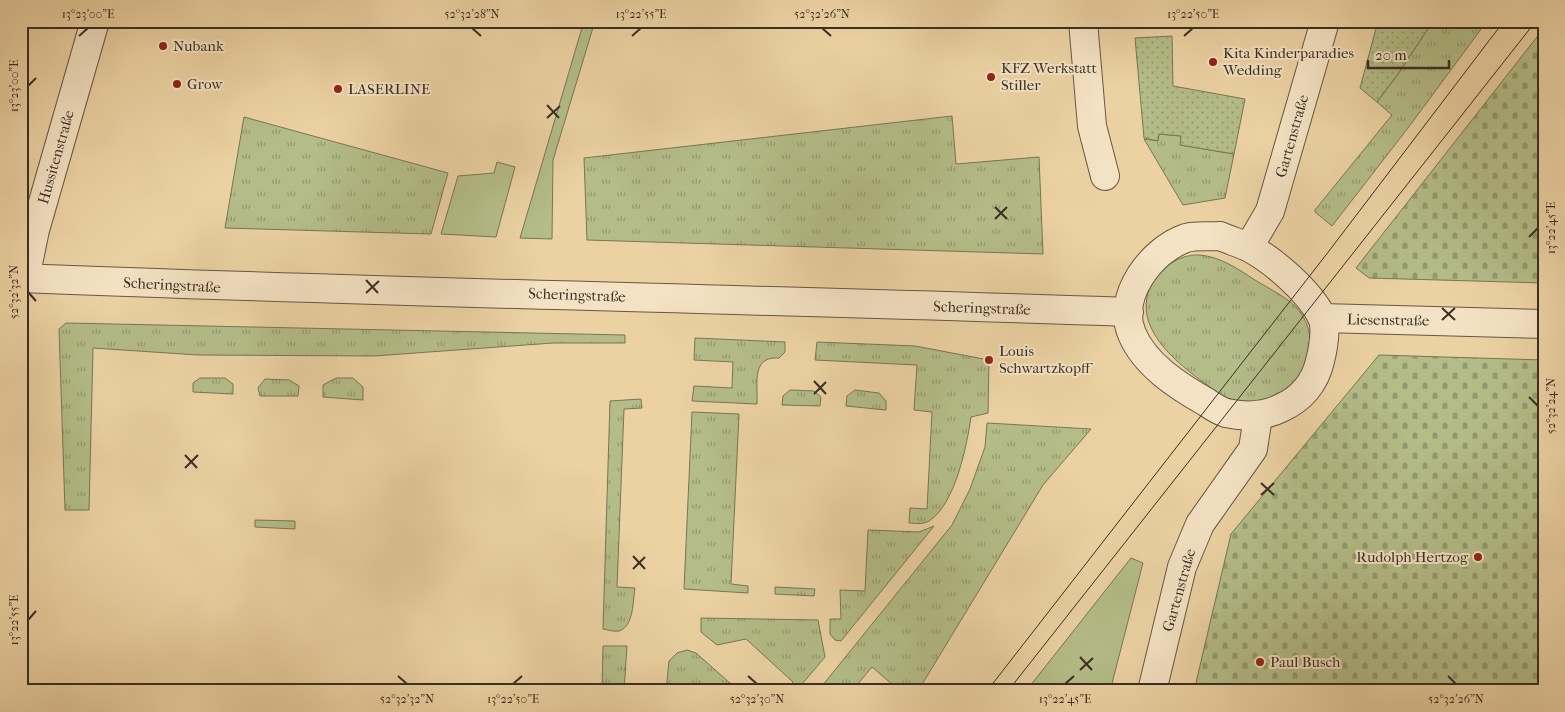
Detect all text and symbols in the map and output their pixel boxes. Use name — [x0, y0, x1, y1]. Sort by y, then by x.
text: 13°23'00"E — [62, 7, 114, 21]
text: 52°32'28"N — [444, 7, 500, 21]
text: 13°22'55"E — [616, 7, 666, 21]
text: 52°32'26"N — [794, 7, 850, 21]
text: 13°22'50"E — [1167, 7, 1219, 21]
place label: Nubank — [173, 37, 224, 55]
scale bar — [1368, 38, 1449, 70]
marker: Nubank — [157, 40, 169, 52]
place label: Kita Kinderparadies Wedding — [1222, 44, 1354, 79]
text: 20 m — [1375, 46, 1407, 64]
marker: Kita Kinderparadies Wedding — [1207, 56, 1219, 68]
place label: KFZ Werkstatt Stiller — [1001, 59, 1098, 94]
text: 13°23'00"E — [7, 60, 21, 112]
marker: KFZ Werkstatt Stiller — [985, 71, 997, 83]
place label: Grow — [187, 75, 223, 93]
marker: Grow — [171, 78, 183, 90]
place label: LASERLINE — [348, 80, 430, 98]
marker: LASERLINE — [332, 83, 344, 95]
street label: Gartenstraße — [1272, 92, 1313, 180]
street label: Hussitenstraße — [34, 107, 78, 206]
text: 13°22'45"E — [1544, 202, 1558, 254]
text: 52°32'32"N — [7, 265, 21, 319]
street label: Scheringstraße — [123, 273, 222, 297]
street label: Scheringstraße — [528, 284, 627, 306]
street label: Scheringstraße — [933, 297, 1032, 319]
street label: Liesenstraße — [1347, 310, 1430, 330]
place label: Louis Schwartzkopff — [999, 342, 1093, 377]
marker: Louis Schwartzkopff — [983, 354, 995, 366]
text: 52°32'24"N — [1544, 378, 1558, 434]
street label: Gartenstraße — [1159, 546, 1200, 634]
place label: Rudolph Hertzog — [1356, 548, 1469, 566]
marker: Rudolph Hertzog — [1472, 551, 1484, 563]
text: 13°22'55"E — [7, 595, 21, 645]
place label: Paul Busch — [1270, 653, 1341, 671]
marker: Paul Busch — [1254, 656, 1266, 668]
text: 52°32'32"N — [380, 692, 434, 706]
text: 13°22'50"E — [487, 692, 539, 706]
text: 52°32'30"N — [730, 692, 784, 706]
text: 13°22'45"E — [1039, 692, 1091, 706]
text: 52°32'26"N — [1428, 692, 1484, 706]

